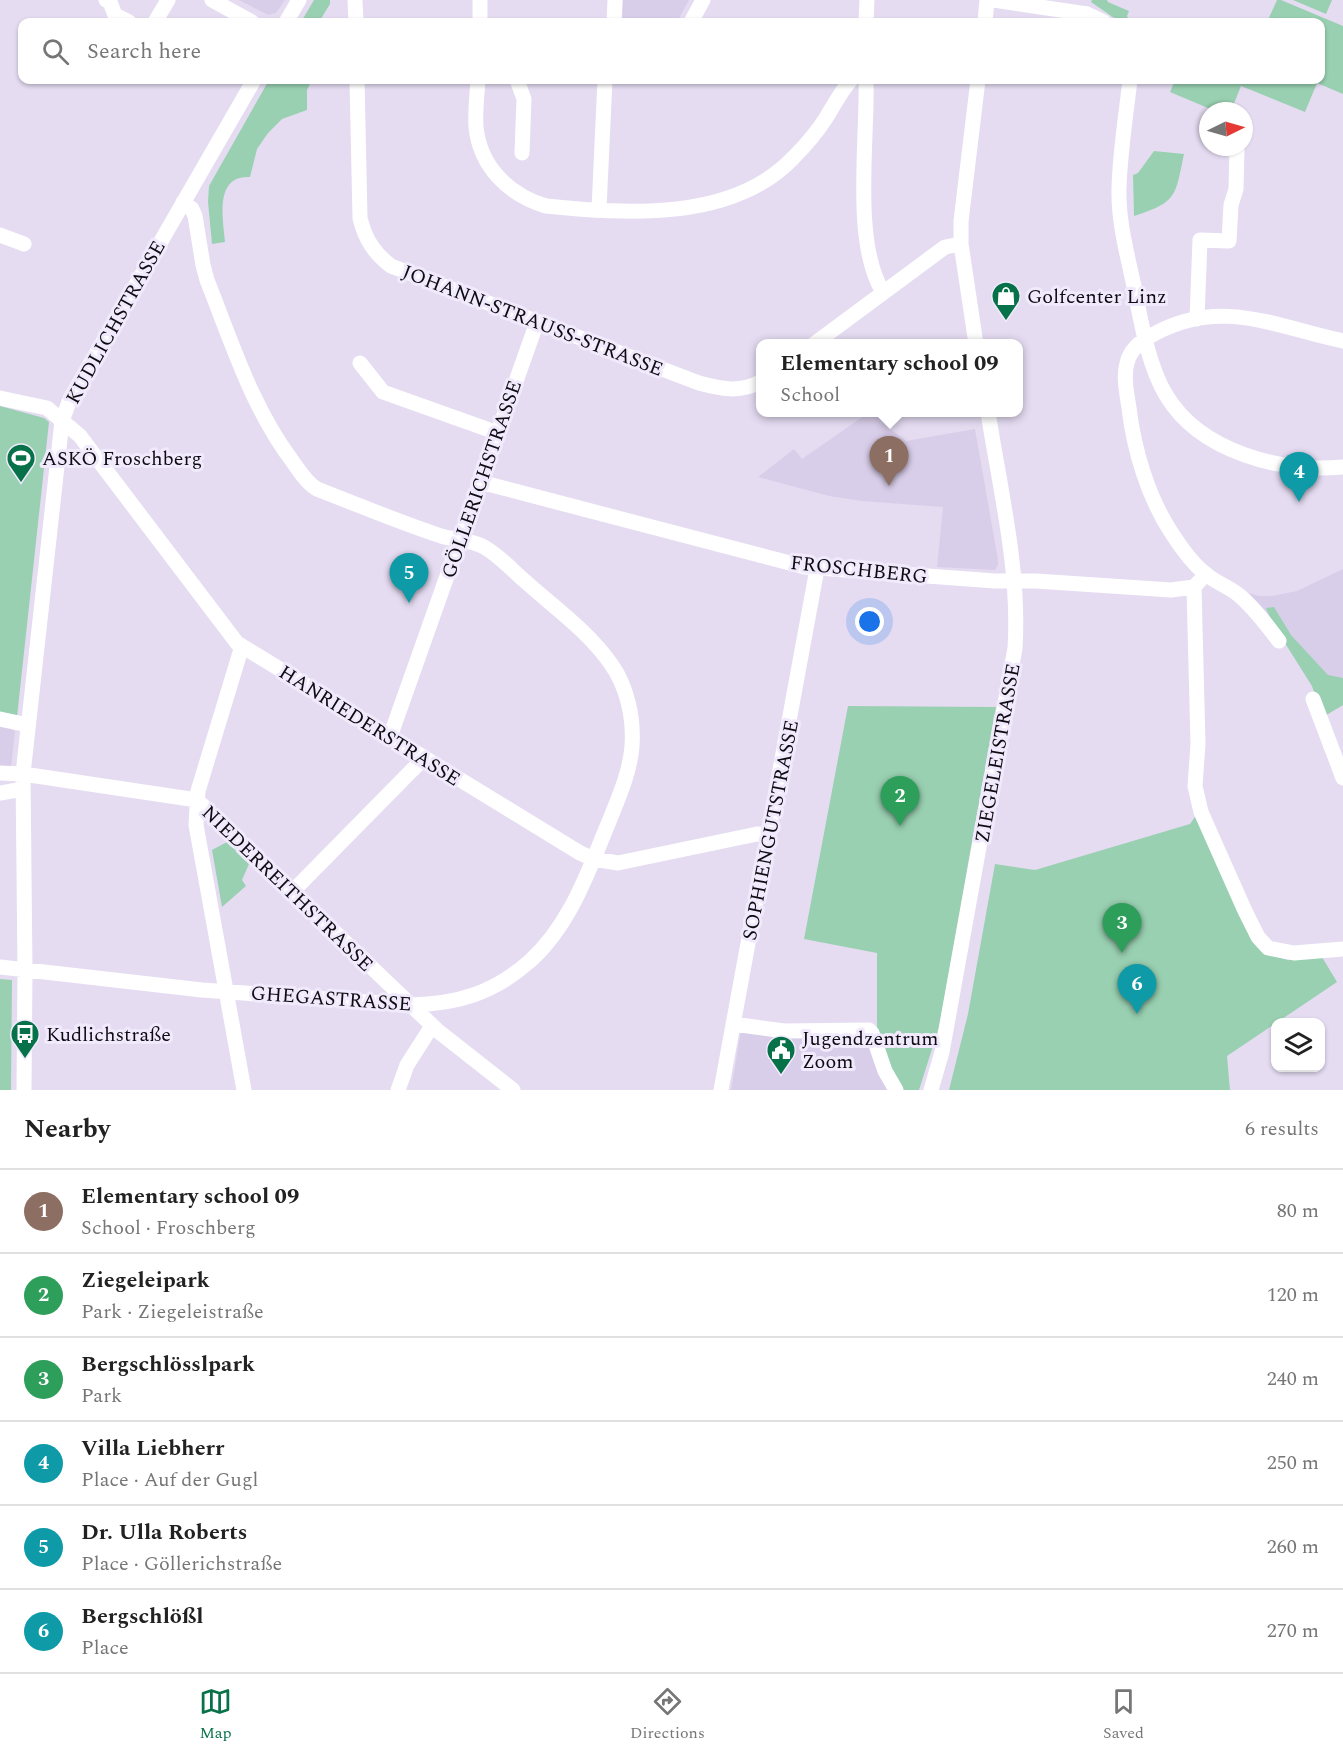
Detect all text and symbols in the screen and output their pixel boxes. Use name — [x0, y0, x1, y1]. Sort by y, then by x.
search box — [18, 18, 1325, 84]
icon: search — [39, 35, 72, 68]
text: Search here — [87, 35, 201, 68]
north arrow — [1199, 102, 1253, 156]
street label: KUDLICHSTRASSE — [58, 235, 173, 410]
street label: JOHANN-STRAUSS-STRASSE — [398, 257, 668, 385]
shop icon: Golfcenter Linz — [990, 280, 1022, 322]
place label: Golfcenter Linz — [1027, 282, 1167, 312]
popup — [756, 339, 1023, 417]
text: Elementary school 09 — [780, 347, 999, 380]
street label: GÖLLERICHSTRASSE — [434, 376, 530, 582]
text: School — [780, 380, 840, 410]
pin: 1 — [870, 436, 908, 486]
sports icon: ASKÖ Froschberg — [5, 442, 37, 484]
place label: ASKÖ Froschberg — [42, 444, 202, 474]
pin: 4 — [1280, 452, 1318, 502]
street label: FROSCHBERG — [789, 548, 929, 592]
pin: 5 — [390, 554, 428, 603]
your location — [855, 607, 884, 636]
street label: HANRIEDERSTRASSE — [273, 658, 466, 794]
street label: ZIEGELEISTRASSE — [967, 661, 1029, 845]
street label: SOPHIENGUTSTRASSE — [735, 717, 807, 943]
pin: 2 — [880, 776, 920, 826]
street label: NIEDERREITHSTRASSE — [195, 798, 380, 979]
pin: 3 — [1102, 904, 1142, 953]
pin: 6 — [1118, 964, 1156, 1014]
street label: GHEGASTRASSE — [249, 978, 412, 1020]
bus stop icon: Kudlichstraße — [9, 1018, 41, 1060]
map controls — [1271, 1018, 1325, 1072]
button: layers — [1271, 1018, 1325, 1072]
place label: Kudlichstraße — [46, 1020, 171, 1050]
place label: Jugendzentrum Zoom — [802, 1024, 938, 1077]
public building icon: Jugendzentrum Zoom — [765, 1034, 797, 1076]
text: Nearby — [24, 1109, 110, 1149]
text: 6 results — [1245, 1114, 1319, 1144]
text: Elementary school 09 — [81, 1180, 299, 1213]
text: 1 — [38, 1196, 49, 1226]
text: 80 m — [1277, 1196, 1319, 1226]
text: School · Froschberg — [81, 1213, 256, 1243]
text: Ziegeleipark — [81, 1264, 210, 1297]
text: 2 — [38, 1280, 49, 1310]
text: 120 m — [1267, 1280, 1319, 1310]
text: Park · Ziegeleistraße — [81, 1297, 264, 1327]
text: Bergschlösslpark — [81, 1348, 255, 1381]
text: 3 — [38, 1364, 49, 1394]
text: 240 m — [1267, 1364, 1319, 1394]
text: Park — [81, 1381, 122, 1411]
text: Villa Liebherr — [81, 1432, 224, 1465]
text: 4 — [38, 1448, 49, 1478]
text: 250 m — [1267, 1448, 1319, 1478]
text: Place · Auf der Gugl — [81, 1465, 258, 1495]
text: Dr. Ulla Roberts — [81, 1516, 247, 1549]
text: 5 — [38, 1532, 49, 1562]
text: 260 m — [1267, 1532, 1319, 1562]
text: Place · Göllerichstraße — [81, 1549, 282, 1579]
text: Bergschlößl — [81, 1600, 203, 1633]
text: 6 — [38, 1616, 49, 1646]
text: 270 m — [1267, 1616, 1319, 1646]
text: Place — [81, 1633, 129, 1663]
tab: Map — [199, 1685, 232, 1745]
tab: Directions — [630, 1685, 705, 1745]
tab: Saved — [1103, 1685, 1144, 1745]

